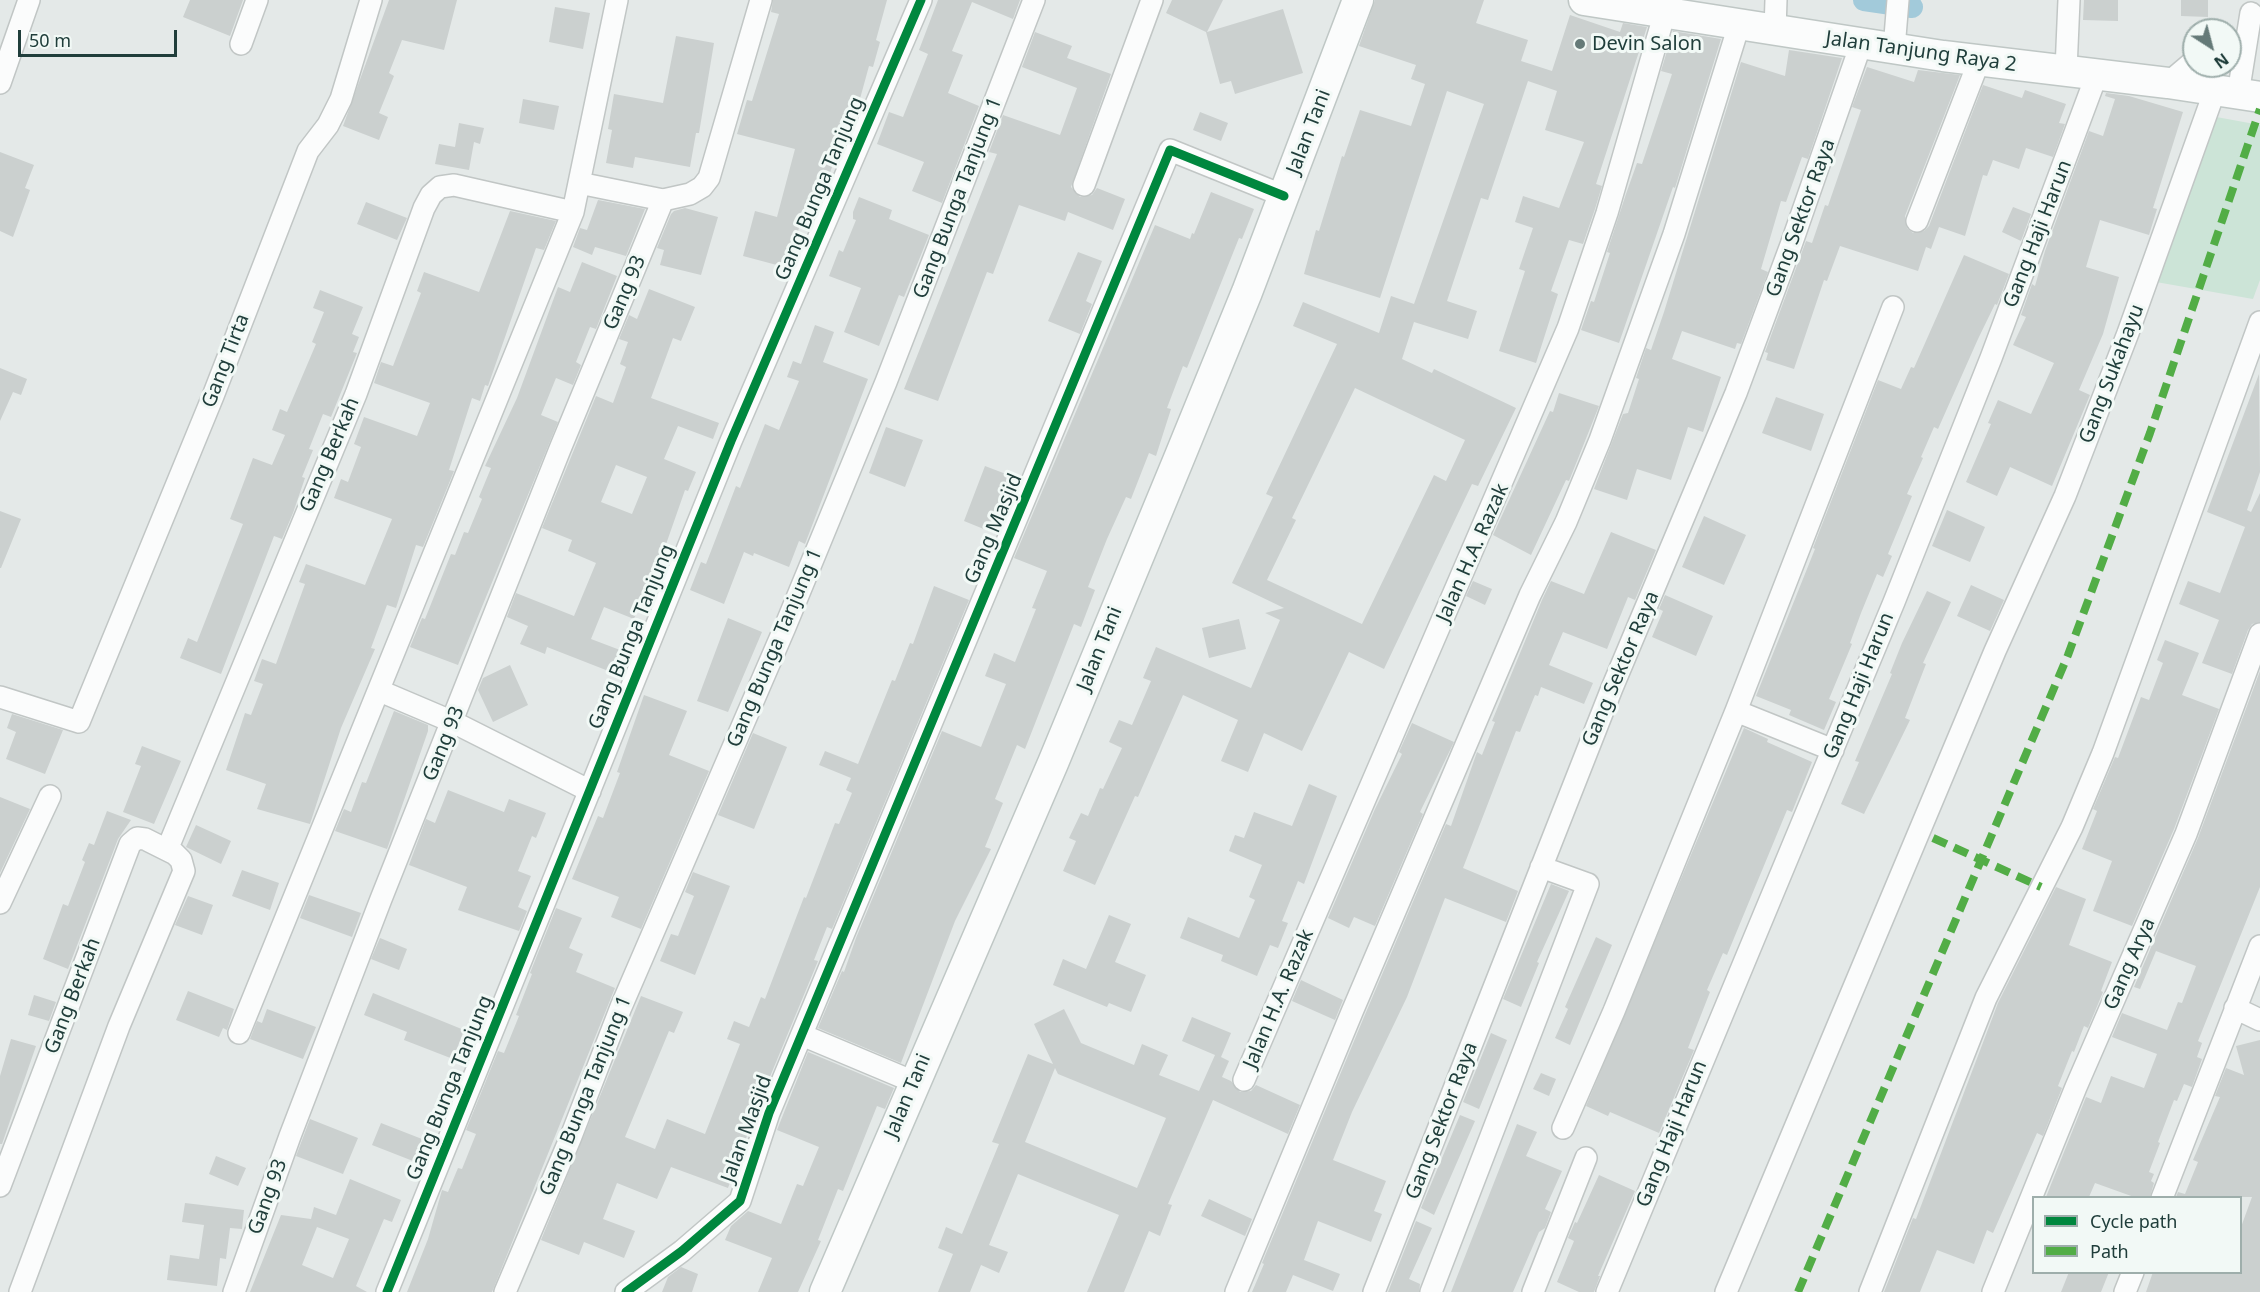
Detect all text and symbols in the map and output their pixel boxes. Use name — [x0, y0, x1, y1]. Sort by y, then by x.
scale bar — [21, 18, 180, 56]
north arrow — [2182, 18, 2242, 78]
street label: Jalan Tanjung Raya 2 — [1824, 27, 2018, 77]
text: 50 m — [29, 28, 71, 52]
place label: Devin Salon — [1592, 32, 1702, 56]
marker: Devin Salon — [1573, 37, 1587, 51]
text: N — [2210, 48, 2233, 74]
street label: Jalan Tani — [1282, 86, 1336, 178]
street label: Gang Bunga Tanjung — [770, 93, 870, 285]
street label: Gang Bunga Tanjung 1 — [908, 94, 1008, 302]
street label: Gang Sektor Raya — [1761, 136, 1841, 300]
street label: Gang Haji Harun — [1999, 157, 2077, 311]
street label: Gang 93 — [599, 252, 651, 334]
street label: Gang Sukahayu — [2074, 301, 2150, 447]
street label: Gang Tirta — [197, 311, 255, 411]
street label: Gang Berkah — [295, 394, 365, 516]
street label: Gang Masjid — [960, 470, 1028, 588]
street label: Jalan H.A. Razak — [1432, 480, 1514, 626]
street label: Gang Bunga Tanjung — [584, 541, 680, 733]
street label: Gang Bunga Tanjung 1 — [722, 545, 828, 751]
street label: Gang Sektor Raya — [1577, 588, 1665, 750]
street label: Jalan Tani — [1072, 603, 1128, 695]
street label: Gang Haji Harun — [1819, 609, 1899, 763]
street label: Gang 93 — [418, 703, 470, 785]
street label: Gang Arya — [2099, 914, 2161, 1014]
street label: Jalan H.A. Razak — [1239, 926, 1319, 1072]
street label: Gang Berkah — [40, 935, 106, 1057]
street label: Gang Bunga Tanjung — [402, 992, 498, 1184]
street label: Gang Bunga Tanjung 1 — [535, 992, 637, 1200]
street label: Gang Sektor Raya — [1401, 1039, 1483, 1203]
street label: Jalan Tani — [880, 1050, 936, 1142]
street label: Gang Haji Harun — [1632, 1057, 1712, 1211]
street label: Jalan Masjid — [717, 1072, 777, 1186]
street label: Gang 93 — [243, 1156, 293, 1238]
legend — [2032, 1196, 2242, 1274]
text: Cycle path — [2090, 1209, 2177, 1233]
text: Path — [2090, 1239, 2129, 1263]

